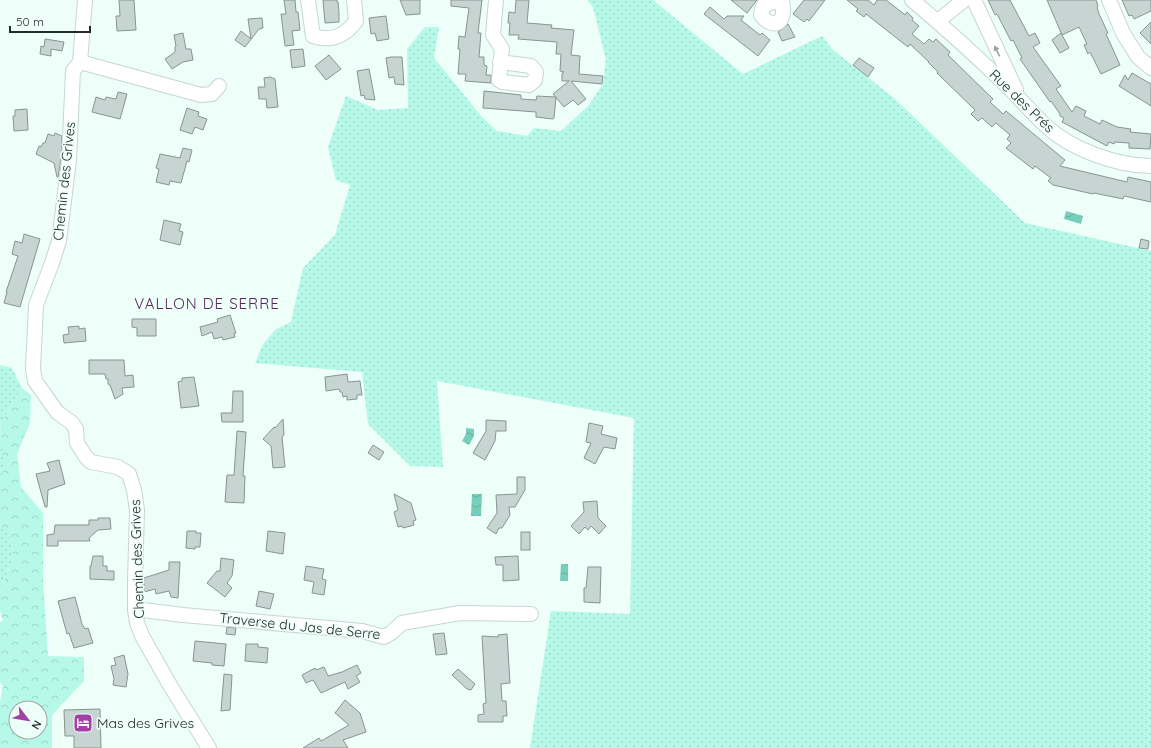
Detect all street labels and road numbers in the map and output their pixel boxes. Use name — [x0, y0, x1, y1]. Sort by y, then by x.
street label: Rue des Prés — [986, 65, 1058, 137]
street label: Chemin des Grives — [49, 121, 79, 241]
street label: Chemin des Grives — [126, 499, 148, 619]
street label: Traverse du Jas de Serre — [219, 609, 382, 643]

